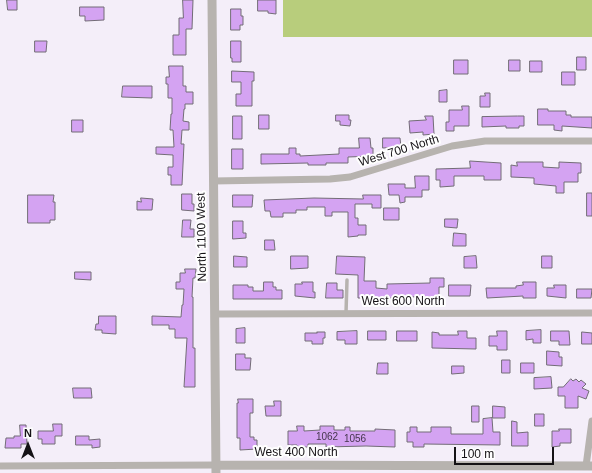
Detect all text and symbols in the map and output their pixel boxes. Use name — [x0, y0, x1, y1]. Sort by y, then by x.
street label: West 700 North — [357, 132, 441, 170]
street label: North 1100 West — [194, 192, 210, 282]
street label: West 600 North — [361, 295, 445, 309]
north arrow — [8, 425, 48, 465]
text: N — [24, 427, 32, 439]
house number: 1062 — [316, 431, 338, 443]
house number: 1056 — [344, 433, 366, 445]
scale bar — [456, 439, 556, 465]
street label: West 400 North — [254, 446, 338, 460]
text: 100 m — [461, 447, 494, 461]

